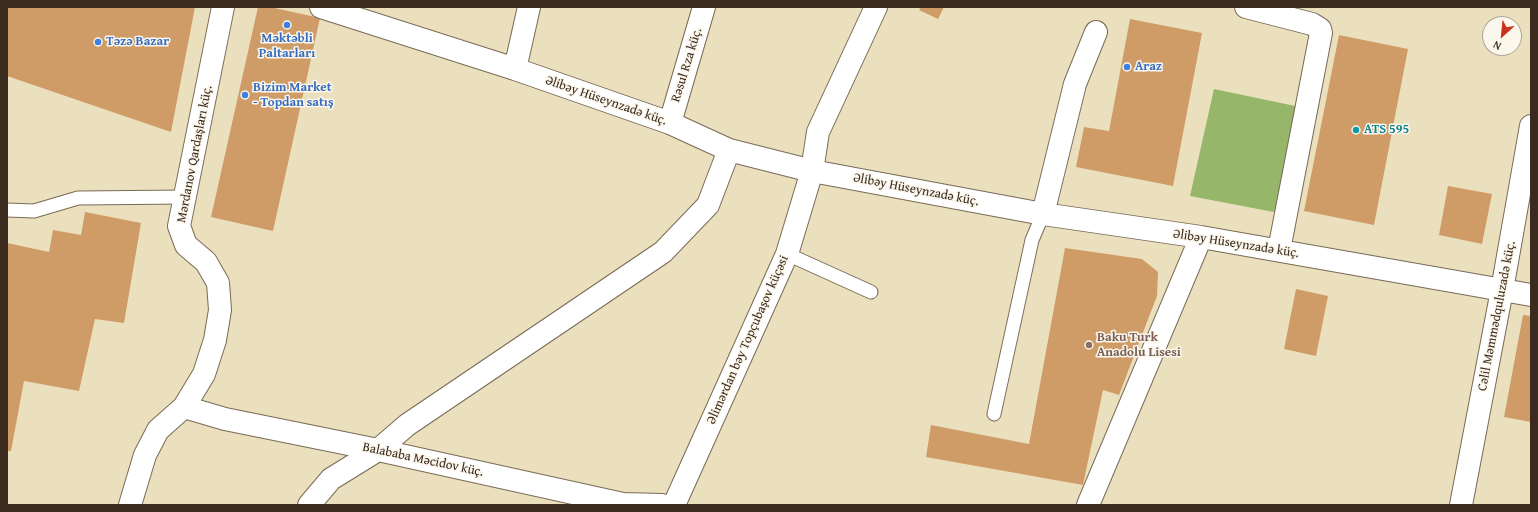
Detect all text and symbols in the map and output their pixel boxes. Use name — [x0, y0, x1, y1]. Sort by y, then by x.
north arrow — [1482, 16, 1522, 56]
marker: Mәktәbli Paltarları — [282, 20, 292, 30]
street label: Rəsul Rza küç. — [668, 26, 706, 104]
place label: Mәktәbli Paltarları — [259, 31, 315, 62]
place label: Tәzә Bazar — [106, 34, 169, 50]
marker: Tәzә Bazar — [93, 37, 103, 47]
text: N — [1490, 37, 1504, 55]
place label: Araz — [1135, 59, 1162, 75]
marker: Araz — [1122, 62, 1132, 72]
street label: Əlibəy Hüseynzadə küç. — [543, 73, 669, 129]
place label: Bizim Market - Topdan satış — [253, 80, 333, 111]
street label: Mərdanov Qardaşları küç. — [174, 84, 216, 224]
marker: Bizim Market - Topdan satış — [240, 90, 250, 100]
place label: ATS 595 — [1364, 122, 1409, 138]
marker: ATS 595 — [1351, 125, 1361, 135]
street label: Əlibəy Hüseynzadə küç. — [852, 170, 980, 210]
street label: Əlibəy Hüseynzadə küç. — [1172, 226, 1300, 262]
street label: Cəlil Məmmədquluzadə küç. — [1475, 240, 1519, 392]
street label: Əlimərdan bəy Topçubaşov küçəsi — [704, 253, 792, 427]
place label: Baku Turk Anadolu Lisesi — [1097, 330, 1181, 361]
marker: Baku Turk Anadolu Lisesi — [1084, 340, 1094, 350]
street label: Balababa Məcidov küç. — [361, 440, 485, 480]

